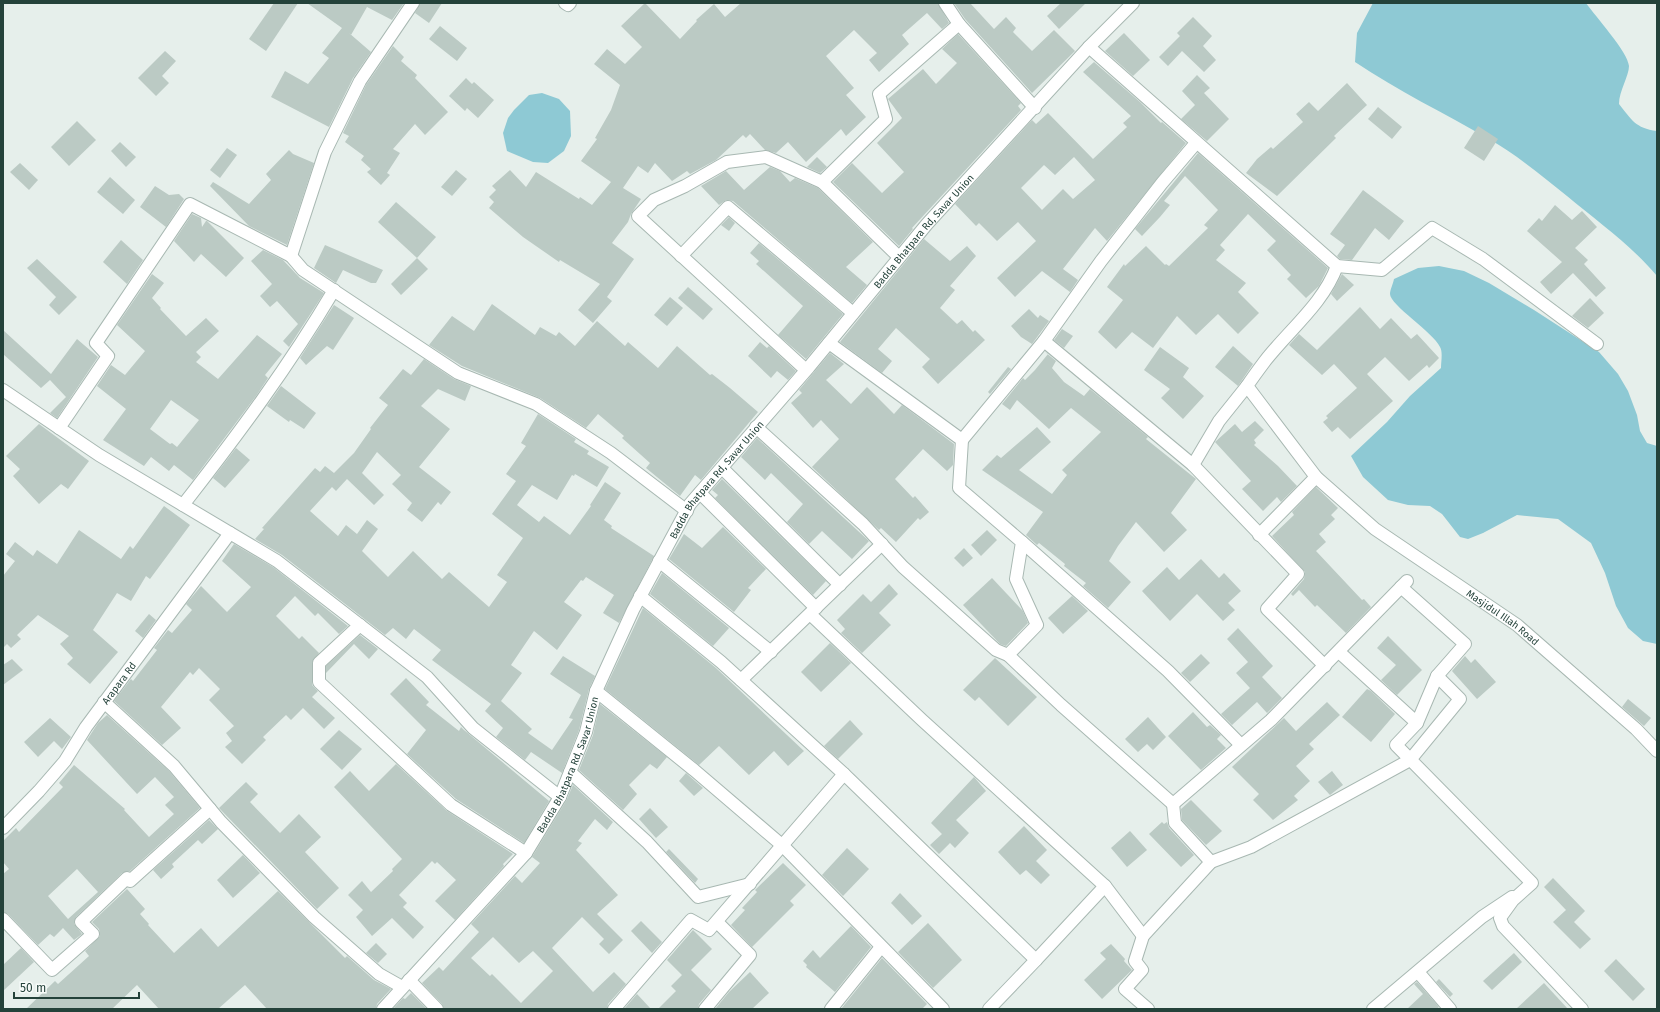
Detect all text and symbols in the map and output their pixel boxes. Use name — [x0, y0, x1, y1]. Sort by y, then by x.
street label: Badda Bhatpara Rd, Savar Union — [871, 172, 977, 291]
street label: Badda Bhatpara Rd, Savar Union — [667, 419, 767, 541]
street label: Masjidul Illah Road — [1464, 588, 1541, 648]
street label: Arapara Rd — [100, 660, 139, 707]
street label: Badda Bhatpara Rd, Savar Union — [535, 695, 601, 835]
scale bar — [14, 974, 139, 1000]
text: 50 m — [20, 981, 46, 995]

